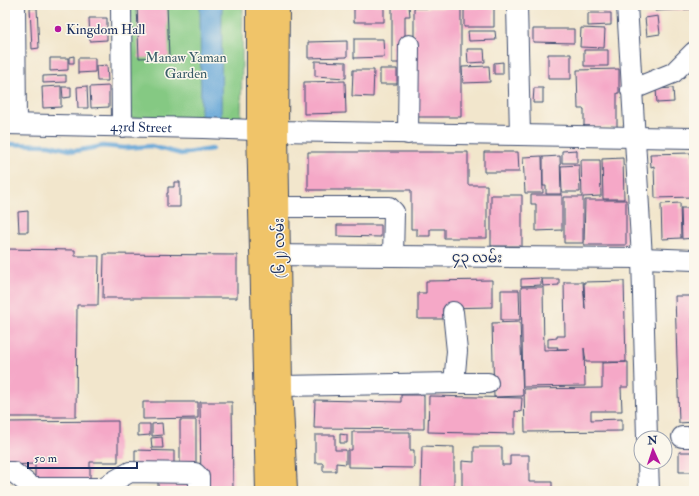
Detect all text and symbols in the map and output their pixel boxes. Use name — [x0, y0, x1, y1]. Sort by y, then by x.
place label: Kingdom Hall — [66, 21, 146, 38]
marker: Kingdom Hall — [53, 24, 63, 34]
park label: Manaw Yaman Garden — [145, 49, 227, 82]
street label: 43rd Street — [110, 118, 172, 136]
street label: (၆၂) လမ်း — [268, 218, 292, 278]
street label: ၄၃ လမ်း — [452, 247, 502, 269]
north arrow — [633, 430, 673, 470]
text: N — [646, 434, 659, 447]
scale bar — [28, 444, 137, 470]
text: 50 m — [34, 451, 58, 466]

